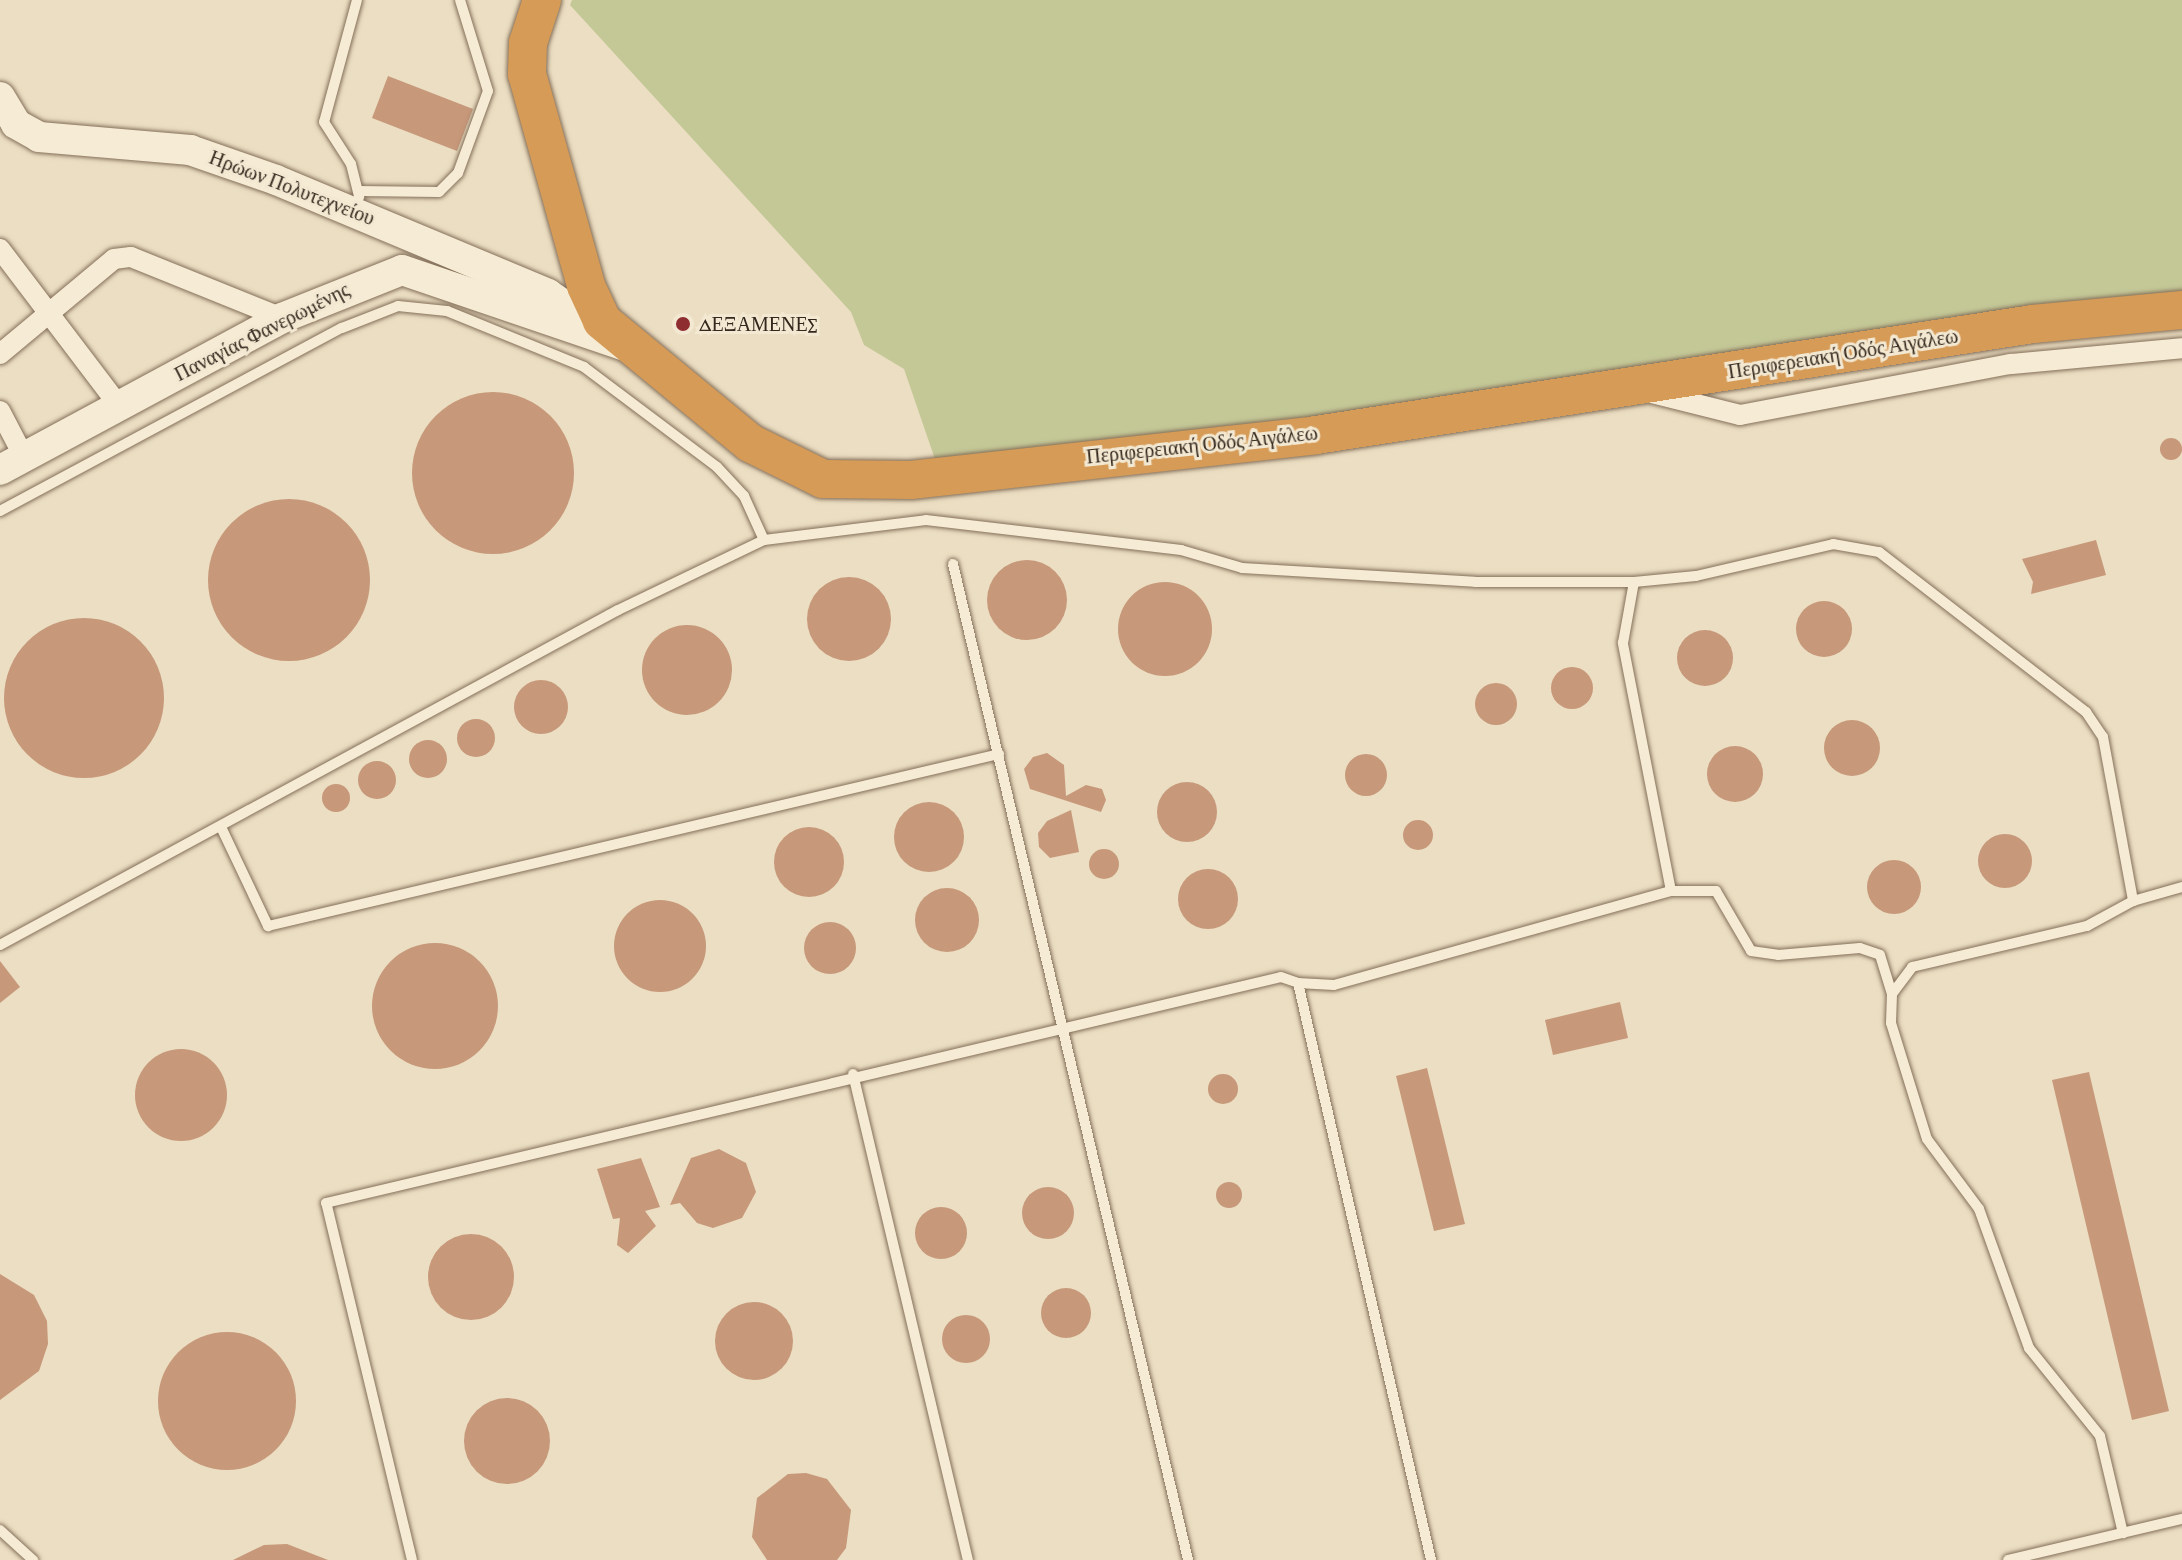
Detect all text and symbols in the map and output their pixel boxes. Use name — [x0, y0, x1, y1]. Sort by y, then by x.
street label: Ηρώων Πολυτεχνείου — [206, 145, 378, 231]
street label: Παναγίας Φανερωμένης — [171, 277, 353, 387]
place label: ΔΕΞΑΜΕΝΕΣ — [699, 312, 817, 336]
marker: ΔΕΞΑΜΕΝΕΣ — [674, 315, 692, 333]
street label: Περιφερειακή Οδός Αιγάλεω — [1726, 324, 1960, 384]
street label: Περιφερειακή Οδός Αιγάλεω — [1085, 421, 1319, 469]

